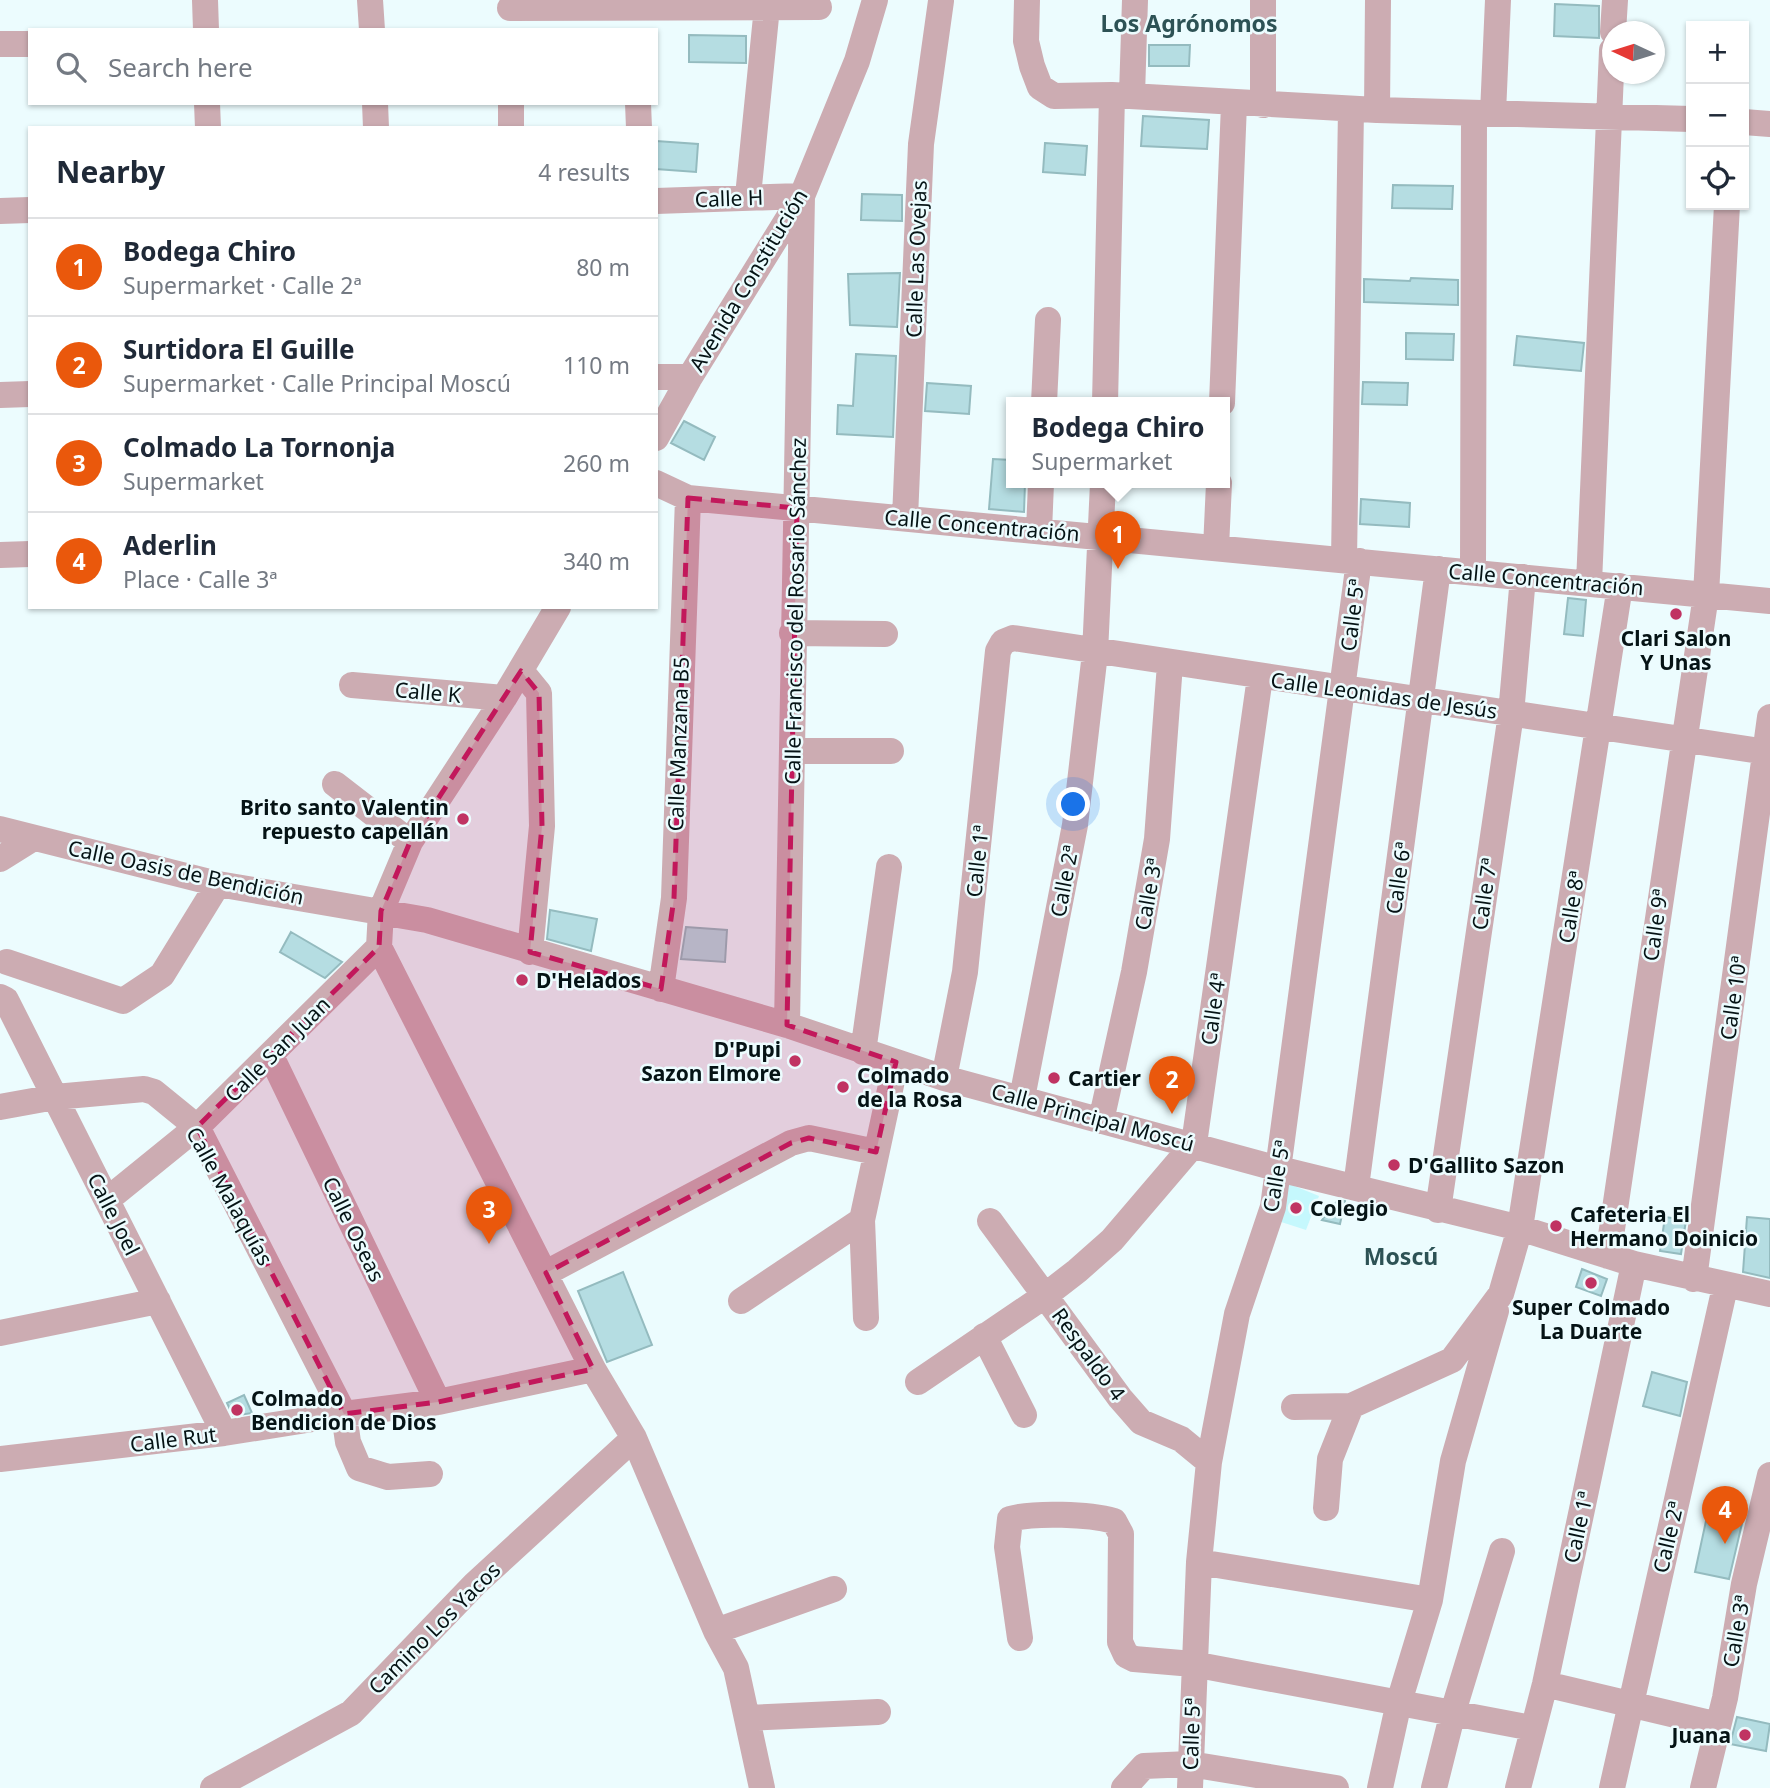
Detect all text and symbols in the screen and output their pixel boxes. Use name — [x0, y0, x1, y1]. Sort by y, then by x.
district label: Los Agrónomos — [1100, 7, 1278, 39]
north arrow — [1602, 21, 1665, 84]
map controls — [1686, 21, 1749, 210]
button: + — [1686, 21, 1749, 84]
search box — [28, 28, 658, 105]
icon: search — [52, 48, 90, 86]
text: Search here — [108, 49, 253, 85]
button: − — [1686, 84, 1749, 147]
button: locate — [1686, 147, 1749, 210]
text: Nearby — [56, 151, 165, 192]
text: 4 results — [538, 156, 630, 188]
street label: Calle Las Ovejas — [899, 180, 933, 338]
street label: Calle H — [694, 183, 764, 213]
street label: Avenida Constitución — [682, 184, 814, 376]
text: Bodega Chiro — [123, 233, 296, 269]
text: 1 — [72, 251, 86, 283]
text: 80 m — [576, 251, 630, 283]
text: Supermarket · Calle 2ª — [123, 269, 362, 301]
text: Surtidora El Guille — [123, 331, 355, 367]
text: 2 — [72, 349, 86, 381]
text: 110 m — [563, 349, 630, 381]
text: Supermarket · Calle Principal Moscú — [123, 367, 511, 399]
popup — [1006, 397, 1230, 488]
text: Bodega Chiro — [1032, 409, 1204, 445]
text: Colmado La Tornonja — [123, 429, 395, 465]
street label: Calle Francisco del Rosario Sánchez — [778, 437, 812, 785]
text: Supermarket — [1032, 445, 1172, 477]
text: 3 — [72, 447, 86, 479]
text: 260 m — [563, 447, 630, 479]
text: Supermarket — [123, 465, 264, 497]
street label: Calle Concentración — [883, 503, 1081, 547]
pin: 1 — [1095, 511, 1141, 569]
text: Aderlin — [123, 527, 217, 563]
text: 4 — [72, 545, 86, 577]
text: 340 m — [563, 545, 630, 577]
street label: Calle Concentración — [1447, 557, 1645, 601]
text: Place · Calle 3ª — [123, 563, 278, 595]
street label: Calle 5ª — [1334, 577, 1370, 653]
marker: Clari Salon Y Unas — [1668, 606, 1684, 622]
place label: Clari Salon Y Unas — [1621, 624, 1731, 676]
street label: Calle Manzana B5 — [661, 656, 695, 832]
street label: Calle Leonidas de Jesús — [1269, 665, 1499, 725]
street label: Calle K — [394, 675, 462, 709]
your location — [1056, 787, 1090, 821]
place label: Brito santo Valentin repuesto capellán — [240, 793, 449, 845]
marker: Brito santo Valentin repuesto capellán — [455, 811, 471, 827]
street label: Calle 1ª — [959, 823, 995, 899]
street label: Calle Oasis de Bendición — [65, 833, 307, 911]
street label: Calle 6ª — [1379, 840, 1417, 916]
street label: Calle 2ª — [1043, 843, 1085, 919]
street label: Calle 3ª — [1128, 856, 1168, 932]
street label: Calle 7ª — [1465, 856, 1503, 932]
street label: Calle 8ª — [1551, 869, 1591, 945]
street label: Calle 9ª — [1636, 887, 1674, 963]
street label: Calle 10ª — [1713, 954, 1753, 1042]
place label: D'Helados — [536, 966, 641, 994]
street label: Calle 4ª — [1194, 971, 1232, 1047]
marker: D'Helados — [514, 972, 530, 988]
street label: Calle San Juan — [218, 990, 336, 1108]
place label: D'Pupi Sazon Elmore — [641, 1035, 781, 1087]
marker: D'Pupi Sazon Elmore — [787, 1053, 803, 1069]
pin: 2 — [1149, 1056, 1195, 1114]
place label: Colmado de la Rosa — [857, 1061, 963, 1113]
place label: Cartier — [1068, 1064, 1141, 1092]
marker: Cartier — [1046, 1070, 1062, 1086]
street label: Calle Principal Moscú — [988, 1076, 1198, 1158]
marker: Colmado de la Rosa — [835, 1079, 851, 1095]
street label: Calle Malaquías — [180, 1122, 280, 1270]
street label: Calle 5ª — [1256, 1138, 1296, 1214]
place label: D'Gallito Sazon — [1408, 1151, 1565, 1179]
marker: D'Gallito Sazon — [1386, 1157, 1402, 1173]
street label: Calle Joel — [81, 1168, 147, 1260]
street label: Calle Oseas — [317, 1172, 391, 1286]
pin: 3 — [466, 1186, 512, 1244]
place label: Colegio — [1310, 1194, 1388, 1222]
marker: Colegio — [1288, 1200, 1304, 1216]
place label: Cafeteria El Hermano Doinicio — [1570, 1200, 1758, 1252]
marker: Cafeteria El Hermano Doinicio — [1548, 1218, 1564, 1234]
district label: Moscú — [1364, 1240, 1438, 1272]
marker: Super Colmado La Duarte — [1583, 1275, 1599, 1291]
place label: Super Colmado La Duarte — [1512, 1293, 1670, 1345]
street label: Respaldo 4 — [1046, 1302, 1132, 1406]
place label: Colmado Bendicion de Dios — [251, 1384, 437, 1436]
marker: Colmado Bendicion de Dios — [229, 1402, 245, 1418]
street label: Calle Rut — [128, 1420, 218, 1458]
pin: 4 — [1702, 1486, 1748, 1544]
street label: Calle 1ª — [1557, 1489, 1599, 1565]
street label: Calle 2ª — [1646, 1498, 1690, 1576]
street label: Camino Los Yacos — [362, 1556, 506, 1700]
street label: Calle 3ª — [1716, 1593, 1756, 1669]
street label: Calle 5ª — [1176, 1697, 1206, 1771]
place label: Juana — [1670, 1721, 1731, 1749]
marker: Juana — [1737, 1727, 1753, 1743]

